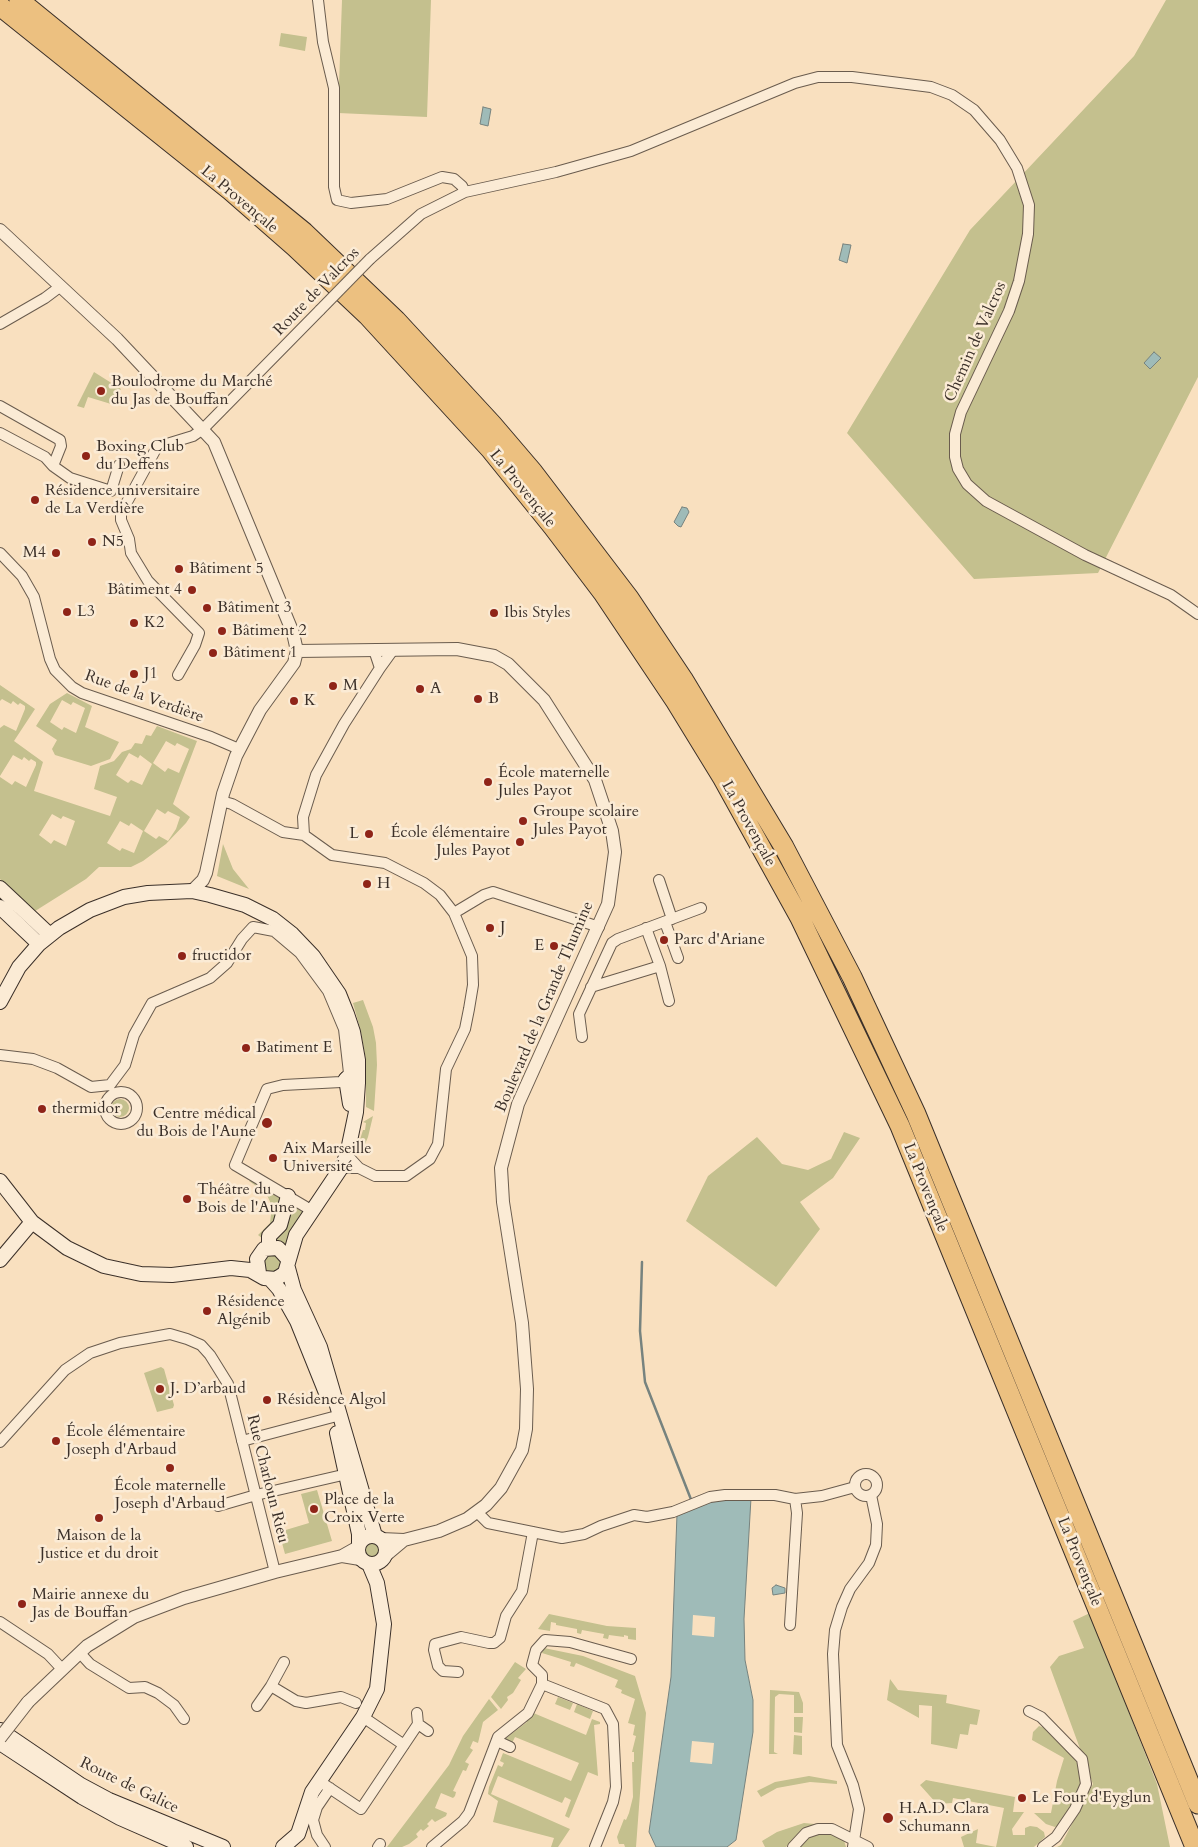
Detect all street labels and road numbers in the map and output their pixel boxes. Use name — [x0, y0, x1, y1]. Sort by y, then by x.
street label: La Provençale — [197, 162, 281, 238]
street label: Route de Valcros — [270, 244, 364, 340]
street label: Chemin de Valcros — [941, 279, 1011, 405]
street label: La Provençale — [485, 446, 559, 532]
street label: Rue de la Verdière — [82, 667, 206, 727]
street label: La Provençale — [717, 778, 779, 870]
street label: Boulevard de la Grande Thumine — [492, 899, 598, 1115]
street label: La Provençale — [898, 1140, 952, 1236]
street label: Rue Charloun Rieu — [242, 1413, 292, 1545]
street label: La Provençale — [1052, 1514, 1106, 1610]
street label: Route de Galice — [76, 1754, 182, 1818]

